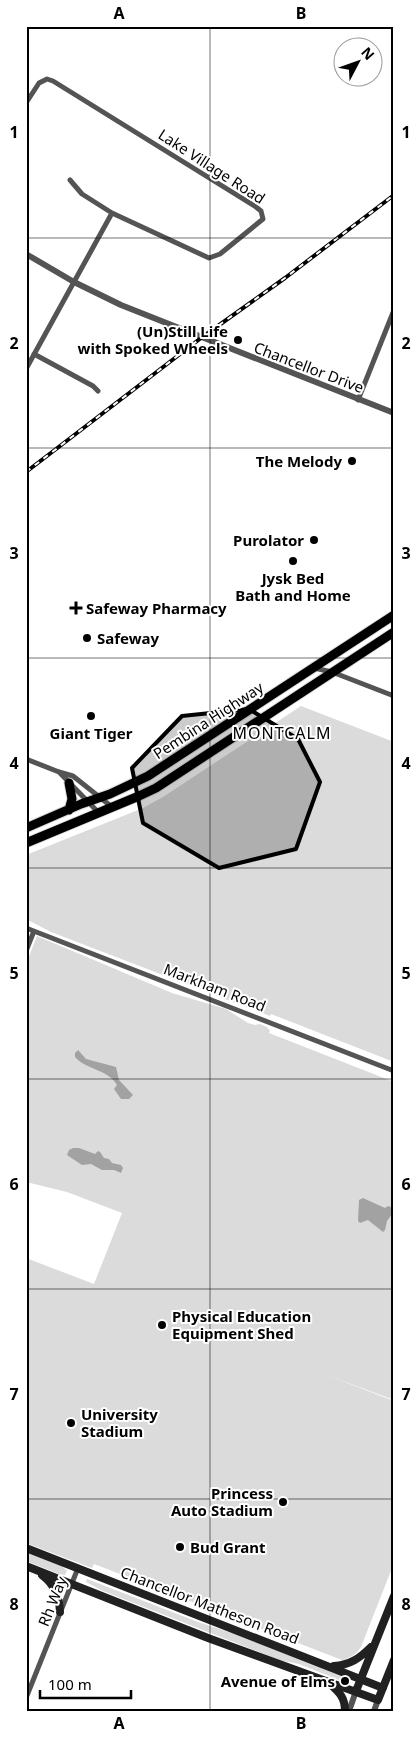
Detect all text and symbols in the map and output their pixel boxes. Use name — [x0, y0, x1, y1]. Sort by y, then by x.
text: A — [113, 2, 125, 24]
text: B — [296, 2, 306, 24]
north arrow — [332, 38, 382, 88]
text: N — [357, 43, 379, 64]
text: 1 — [9, 121, 19, 143]
text: 1 — [401, 121, 411, 143]
street label: Lake Village Road — [155, 124, 269, 208]
place label: (Un)Still Life with Spoked Wheels — [78, 321, 228, 358]
text: 2 — [9, 332, 19, 354]
text: 2 — [401, 332, 411, 354]
marker: (Un)Still Life with Spoked Wheels — [232, 334, 244, 346]
street label: Chancellor Drive — [251, 337, 367, 397]
place label: The Melody — [256, 451, 342, 471]
marker: The Melody — [346, 455, 358, 467]
place label: Purolator — [233, 530, 304, 550]
marker: Purolator — [308, 534, 320, 546]
text: 3 — [9, 542, 19, 564]
text: 3 — [401, 542, 411, 564]
marker: Jysk Bed Bath and Home — [287, 555, 299, 567]
place label: Jysk Bed Bath and Home — [235, 568, 351, 605]
place label: Safeway Pharmacy — [86, 598, 227, 618]
marker: Safeway Pharmacy — [70, 602, 82, 614]
place label: Safeway — [97, 628, 160, 648]
marker: Safeway — [81, 632, 93, 644]
street label: Pembina Highway — [149, 677, 267, 763]
marker: Giant Tiger — [85, 710, 97, 722]
district label: MONTCALM — [233, 722, 331, 744]
place label: Giant Tiger — [50, 723, 133, 743]
text: 4 — [9, 752, 19, 774]
text: 4 — [401, 752, 411, 774]
street label: Markham Road — [161, 958, 269, 1016]
text: 5 — [9, 962, 19, 984]
text: 5 — [401, 962, 411, 984]
text: 6 — [9, 1173, 19, 1195]
text: 6 — [401, 1173, 411, 1195]
place label: Physical Education Equipment Shed — [172, 1306, 311, 1343]
marker: Physical Education Equipment Shed — [156, 1319, 168, 1331]
text: 7 — [9, 1383, 19, 1405]
text: 7 — [401, 1383, 411, 1405]
place label: University Stadium — [81, 1404, 158, 1441]
marker: University Stadium — [65, 1417, 77, 1429]
place label: Princess Auto Stadium — [171, 1483, 273, 1520]
marker: Princess Auto Stadium — [277, 1496, 289, 1508]
place label: Bud Grant — [190, 1537, 266, 1557]
marker: Bud Grant — [174, 1541, 186, 1553]
street label: Chancellor Matheson Road — [118, 1562, 302, 1648]
street label: Rh Way — [33, 1573, 71, 1629]
text: 8 — [9, 1593, 19, 1615]
text: 8 — [401, 1593, 411, 1615]
scale bar — [40, 1667, 131, 1699]
place label: Avenue of Elms — [221, 1671, 335, 1691]
text: 100 m — [48, 1674, 92, 1694]
marker: Avenue of Elms — [339, 1675, 351, 1687]
text: A — [113, 1712, 125, 1734]
text: B — [296, 1712, 306, 1734]

